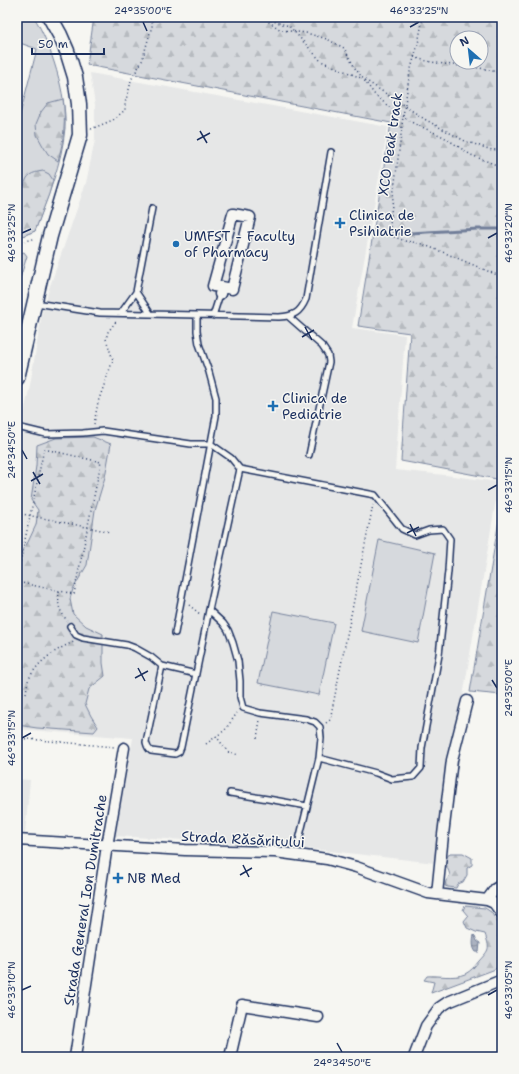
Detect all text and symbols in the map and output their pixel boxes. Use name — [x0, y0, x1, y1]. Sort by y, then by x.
text: 24°35'00"E — [114, 4, 172, 17]
text: 46°33'25"N — [390, 4, 448, 17]
scale bar — [32, 30, 104, 56]
north arrow — [449, 30, 489, 70]
text: N — [457, 33, 472, 50]
text: 50 m — [38, 36, 68, 52]
street label: XCO Peak track — [374, 91, 406, 197]
text: 46°33'20"N — [502, 203, 515, 263]
text: 46°33'25"N — [5, 204, 18, 262]
place label: Clinica de Psihiatrie — [349, 206, 415, 240]
marker: Clinica de Psihiatrie — [334, 217, 346, 229]
place label: UMFST - Faculty of Pharmacy — [184, 227, 295, 261]
marker: UMFST - Faculty of Pharmacy — [171, 239, 181, 249]
place label: Clinica de Pediatrie — [282, 389, 348, 423]
marker: Clinica de Pediatrie — [267, 400, 279, 412]
text: 24°34'50"E — [5, 421, 18, 479]
text: 46°33'15"N — [502, 457, 515, 513]
text: 24°35'00"E — [502, 659, 515, 717]
text: 46°33'15"N — [5, 710, 18, 766]
street label: Strada General Ion Dumitrache — [59, 793, 111, 1007]
street label: Strada Răsăritului — [181, 827, 305, 851]
place label: NB Med — [127, 869, 181, 887]
marker: NB Med — [112, 872, 124, 884]
text: 46°33'10"N — [5, 961, 18, 1019]
text: 46°33'05"N — [502, 961, 515, 1019]
text: 24°34'50"E — [313, 1056, 371, 1069]

